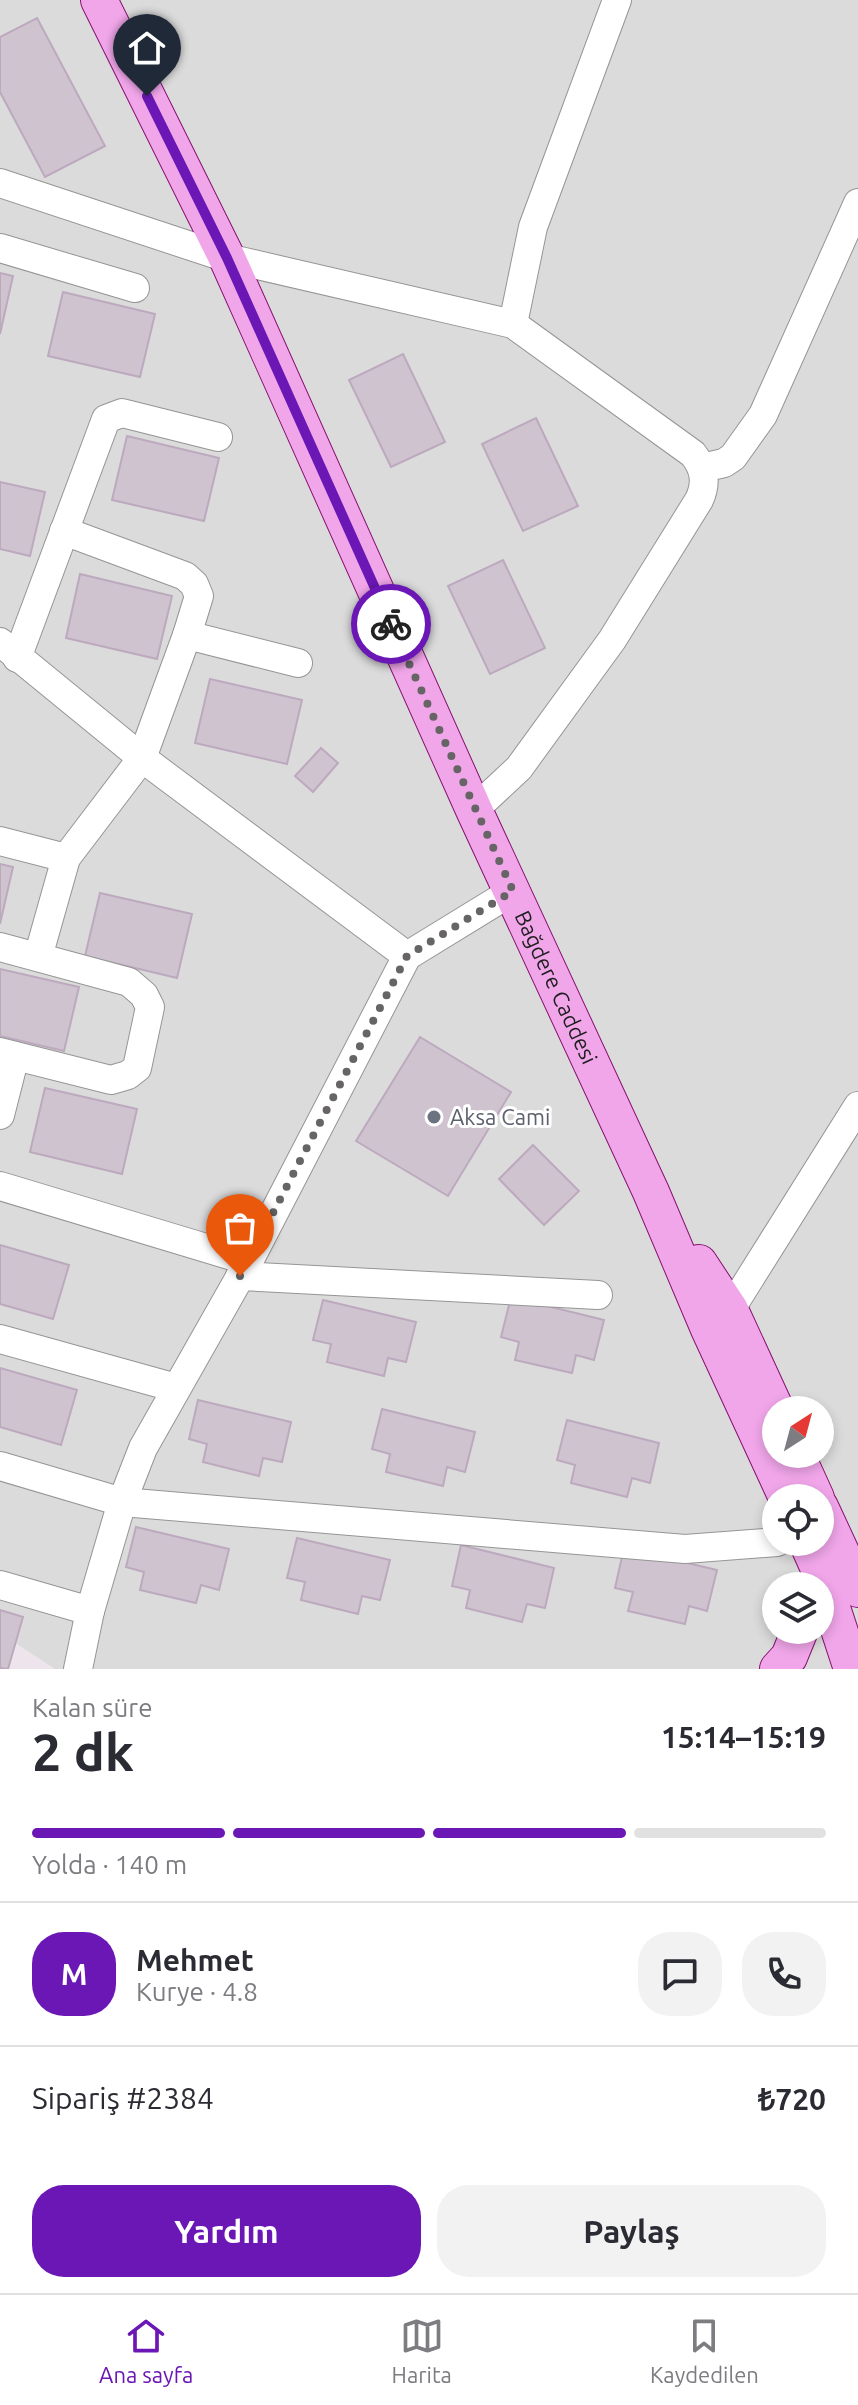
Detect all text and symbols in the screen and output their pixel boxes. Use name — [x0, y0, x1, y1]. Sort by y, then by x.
pin — [113, 14.0, 181, 96]
icon: home — [125, 26, 169, 70]
courier — [351, 584, 431, 664]
icon: bike — [369, 602, 413, 646]
street label: Bağdere Caddesi — [510, 906, 603, 1068]
place label: Aksa Cami — [450, 1104, 550, 1129]
marker: Aksa Cami — [425, 1108, 443, 1126]
pin — [206, 1194, 274, 1276]
icon: bag — [218, 1206, 262, 1250]
north arrow — [762, 1396, 834, 1468]
map controls — [762, 1396, 834, 1644]
button: locate — [762, 1484, 834, 1556]
button: layers — [762, 1572, 834, 1644]
text: Kalan süre — [32, 1693, 153, 1722]
text: 15:14–15:19 — [661, 1720, 826, 1754]
text: 2 dk — [32, 1723, 134, 1781]
text: Yolda · 140 m — [32, 1850, 187, 1879]
button: chat — [638, 1932, 722, 2016]
button: phone — [742, 1932, 826, 2016]
text: Mehmet — [136, 1943, 254, 1977]
text: M — [61, 1957, 87, 1991]
text: Kurye · 4.8 — [136, 1977, 258, 2006]
text: Sipariş #2384 — [32, 2081, 214, 2115]
text: ₺720 — [758, 2082, 826, 2116]
button: Yardım — [32, 2185, 421, 2277]
button: Paylaş — [437, 2185, 826, 2277]
tab: Ana sayfa — [99, 2314, 193, 2387]
tab: Harita — [392, 2314, 452, 2387]
tab: Kaydedilen — [650, 2314, 759, 2387]

